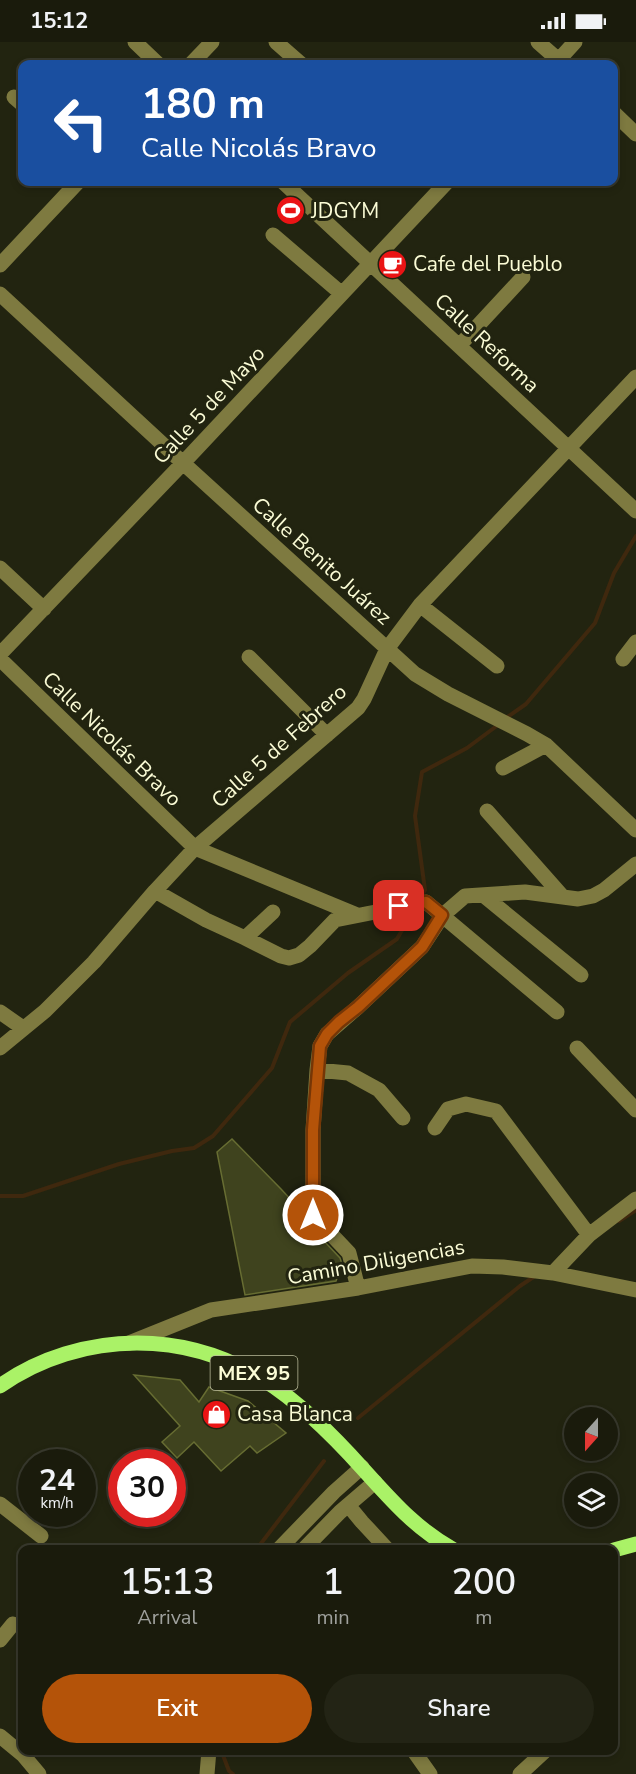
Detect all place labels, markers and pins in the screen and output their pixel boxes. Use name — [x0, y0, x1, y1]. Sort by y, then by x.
sports icon: JDGYM — [274, 195, 306, 227]
place label: JDGYM — [310, 197, 379, 225]
cafe icon: Cafe del Pueblo — [376, 248, 408, 280]
place label: Cafe del Pueblo — [413, 250, 562, 278]
pin — [373, 880, 424, 931]
shop icon: Casa Blanca — [200, 1398, 232, 1430]
place label: Casa Blanca — [237, 1400, 353, 1428]

